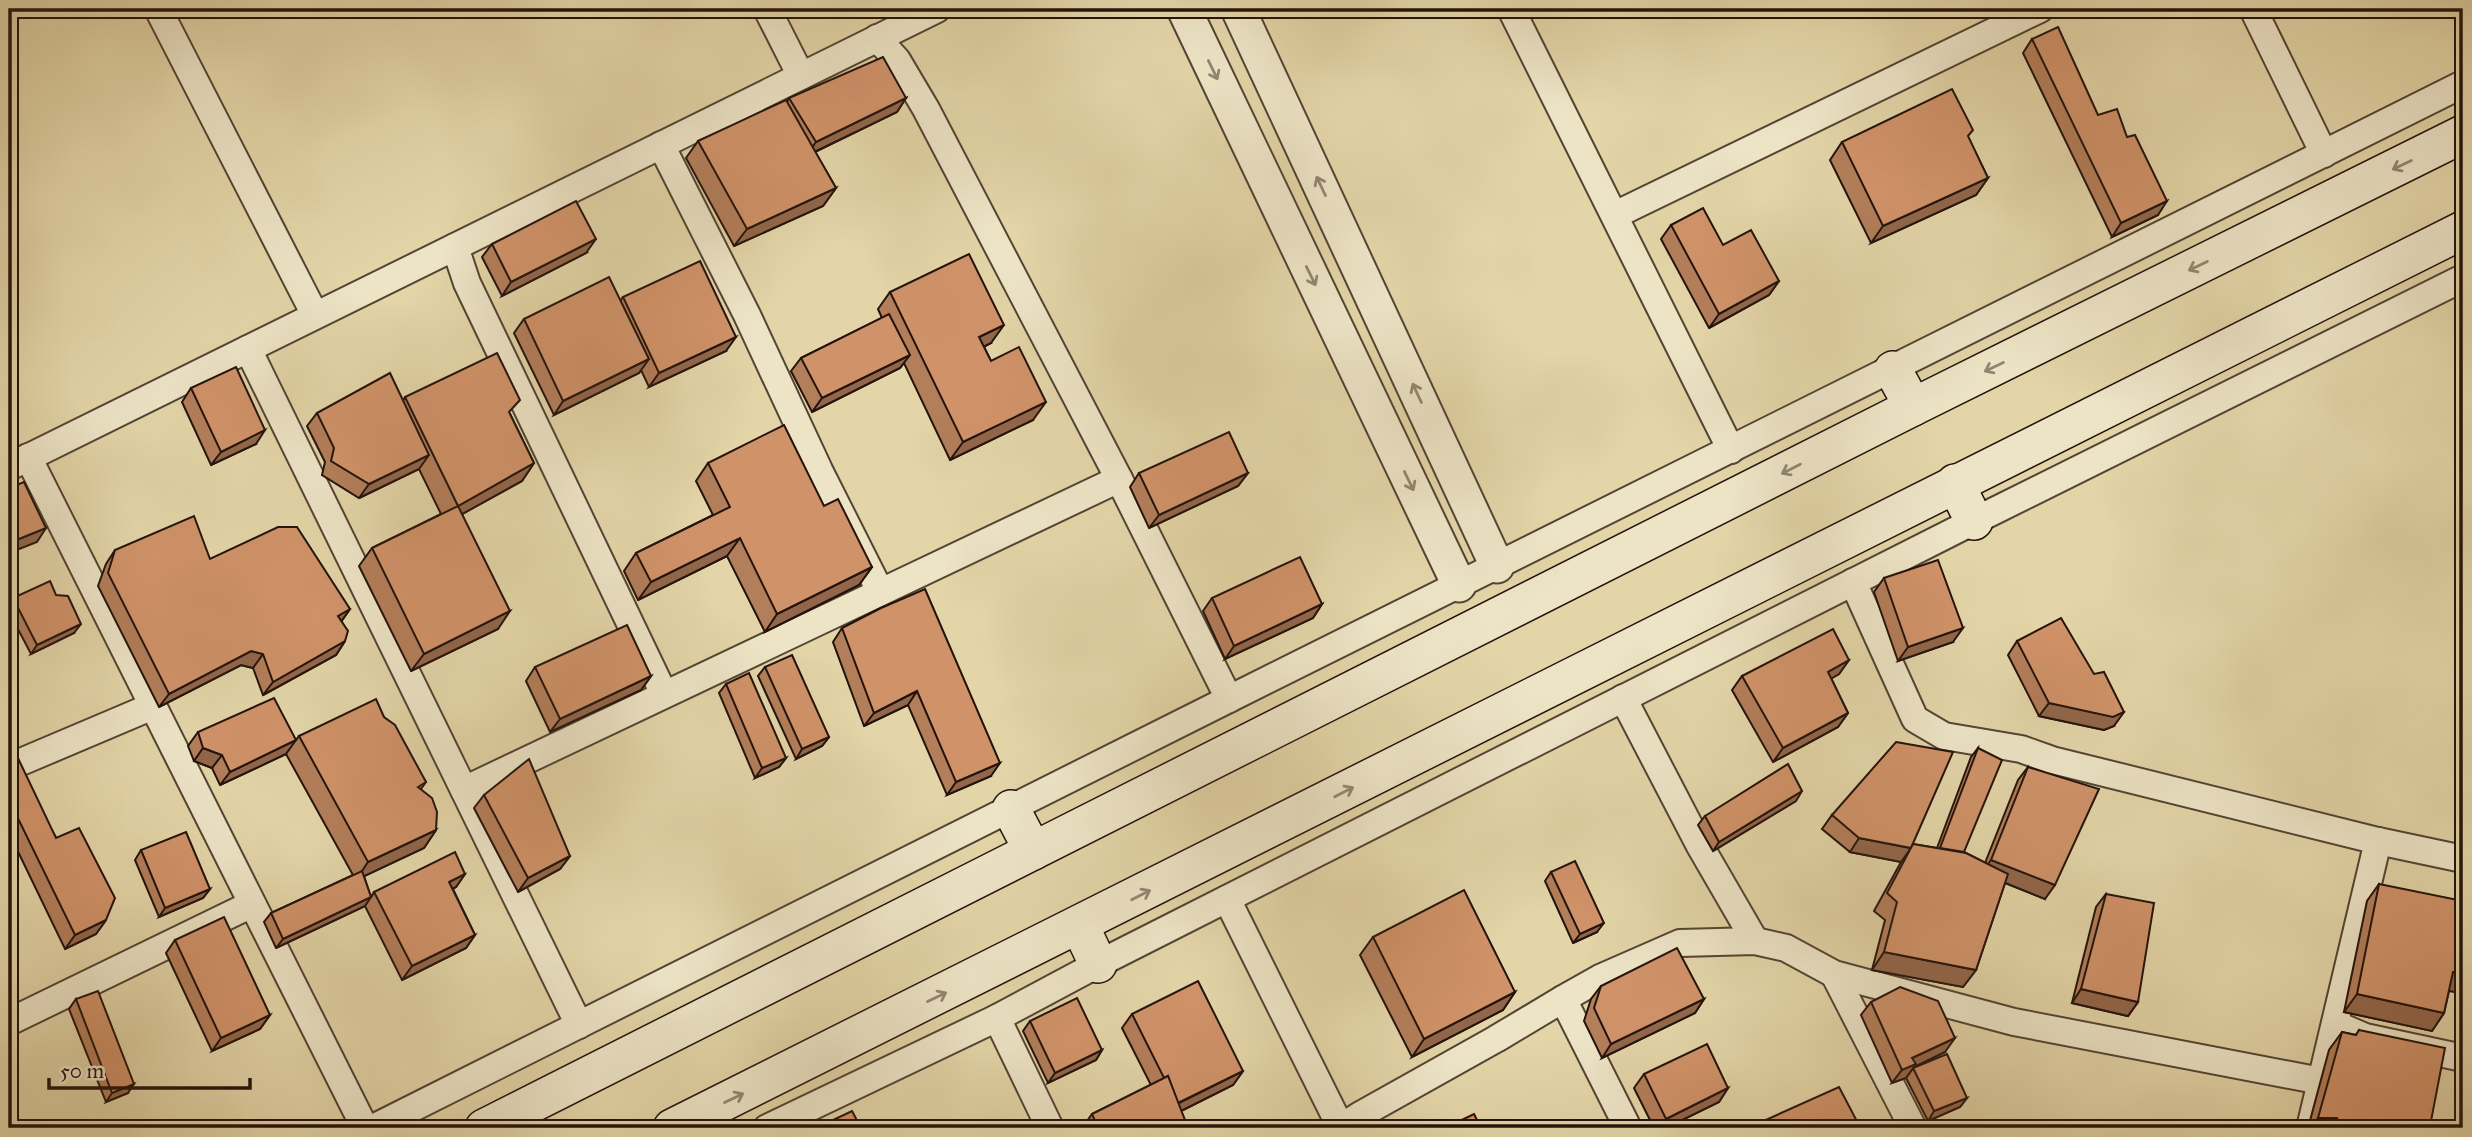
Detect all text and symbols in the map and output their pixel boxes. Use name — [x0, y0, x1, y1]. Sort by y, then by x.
one-way arrow — [1207, 59, 1221, 80]
one-way arrow — [2392, 158, 2413, 172]
one-way arrow — [1314, 176, 1327, 198]
one-way arrow — [2188, 259, 2209, 273]
one-way arrow — [1305, 265, 1319, 286]
one-way arrow — [1984, 360, 2005, 374]
one-way arrow — [1410, 383, 1423, 404]
one-way arrow — [1781, 462, 1802, 476]
one-way arrow — [1403, 470, 1417, 491]
one-way arrow — [1333, 785, 1354, 799]
one-way arrow — [1130, 887, 1151, 901]
one-way arrow — [926, 989, 947, 1003]
scale bar — [49, 1046, 250, 1090]
text: 50 m — [60, 1058, 105, 1084]
one-way arrow — [723, 1090, 744, 1104]

